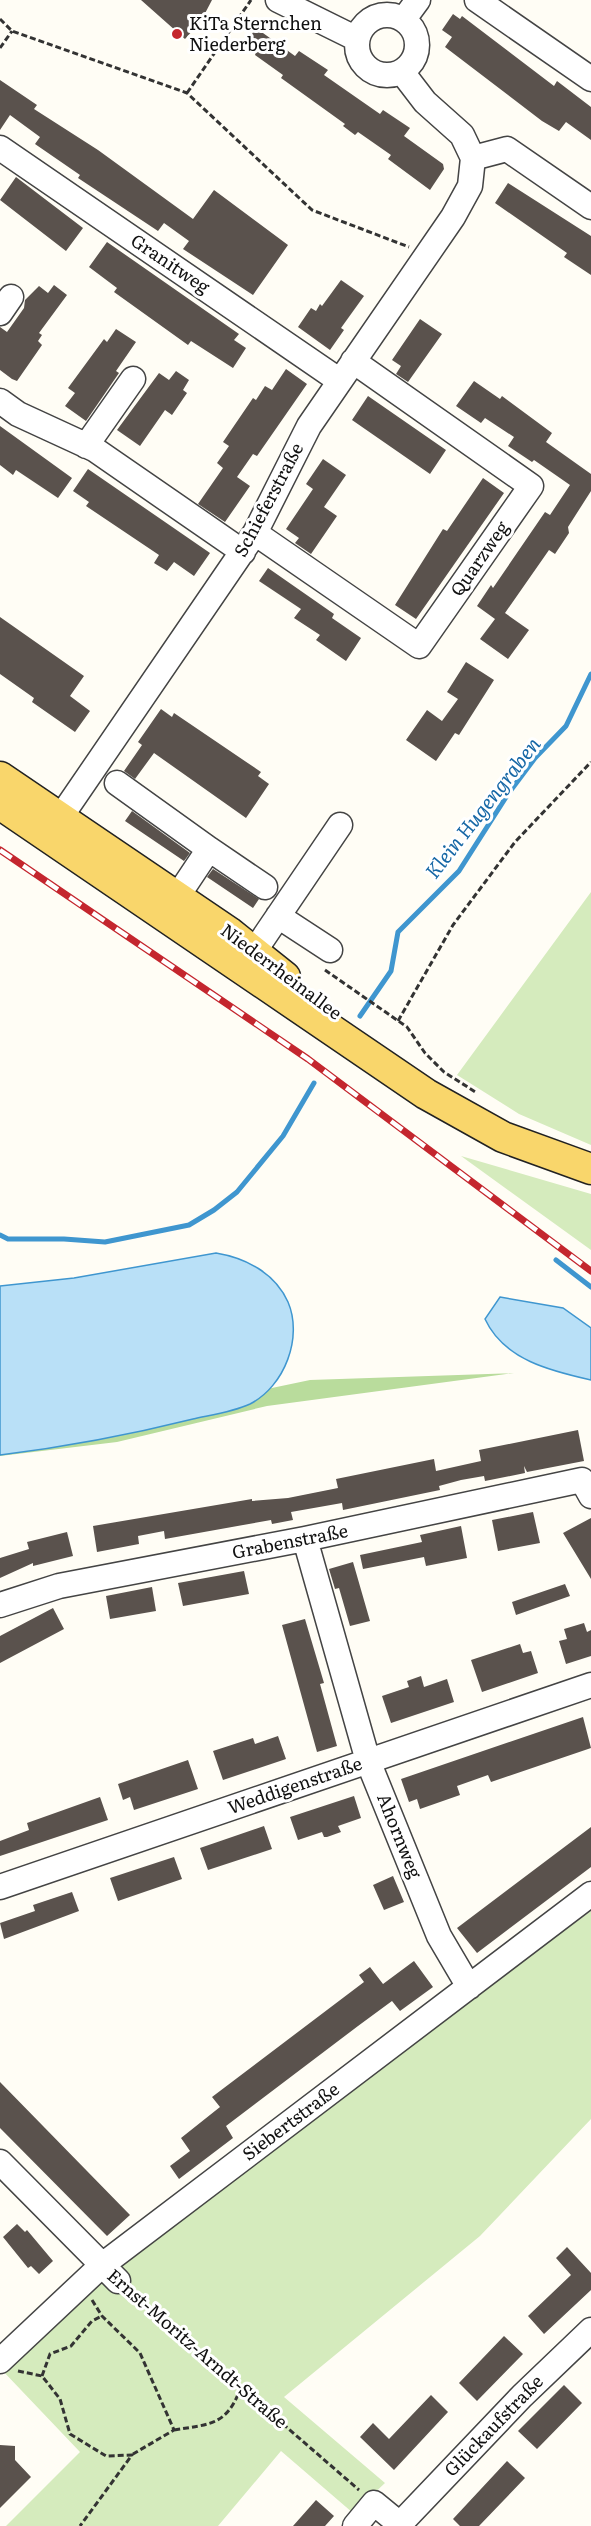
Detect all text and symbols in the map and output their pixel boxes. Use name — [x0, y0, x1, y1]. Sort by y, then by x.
place label: KiTa Sternchen Niederberg — [189, 9, 322, 57]
marker: KiTa Sternchen Niederberg — [170, 27, 184, 41]
street label: Granitweg — [126, 226, 217, 300]
street label: Schieferstraße — [226, 437, 309, 561]
street label: Quarzweg — [443, 514, 515, 601]
water label: Klein Hugengraben — [417, 730, 546, 884]
street label: Niederrheinallee — [216, 916, 348, 1025]
street label: Grabenstraße — [229, 1516, 350, 1565]
street label: Weddigenstraße — [224, 1749, 365, 1820]
street label: Ahornweg — [371, 1789, 430, 1883]
street label: Siebertstraße — [236, 2075, 344, 2166]
street label: Ernst-Moritz-Arndt-Straße — [102, 2262, 294, 2434]
street label: Glückaufstraße — [437, 2368, 549, 2482]

